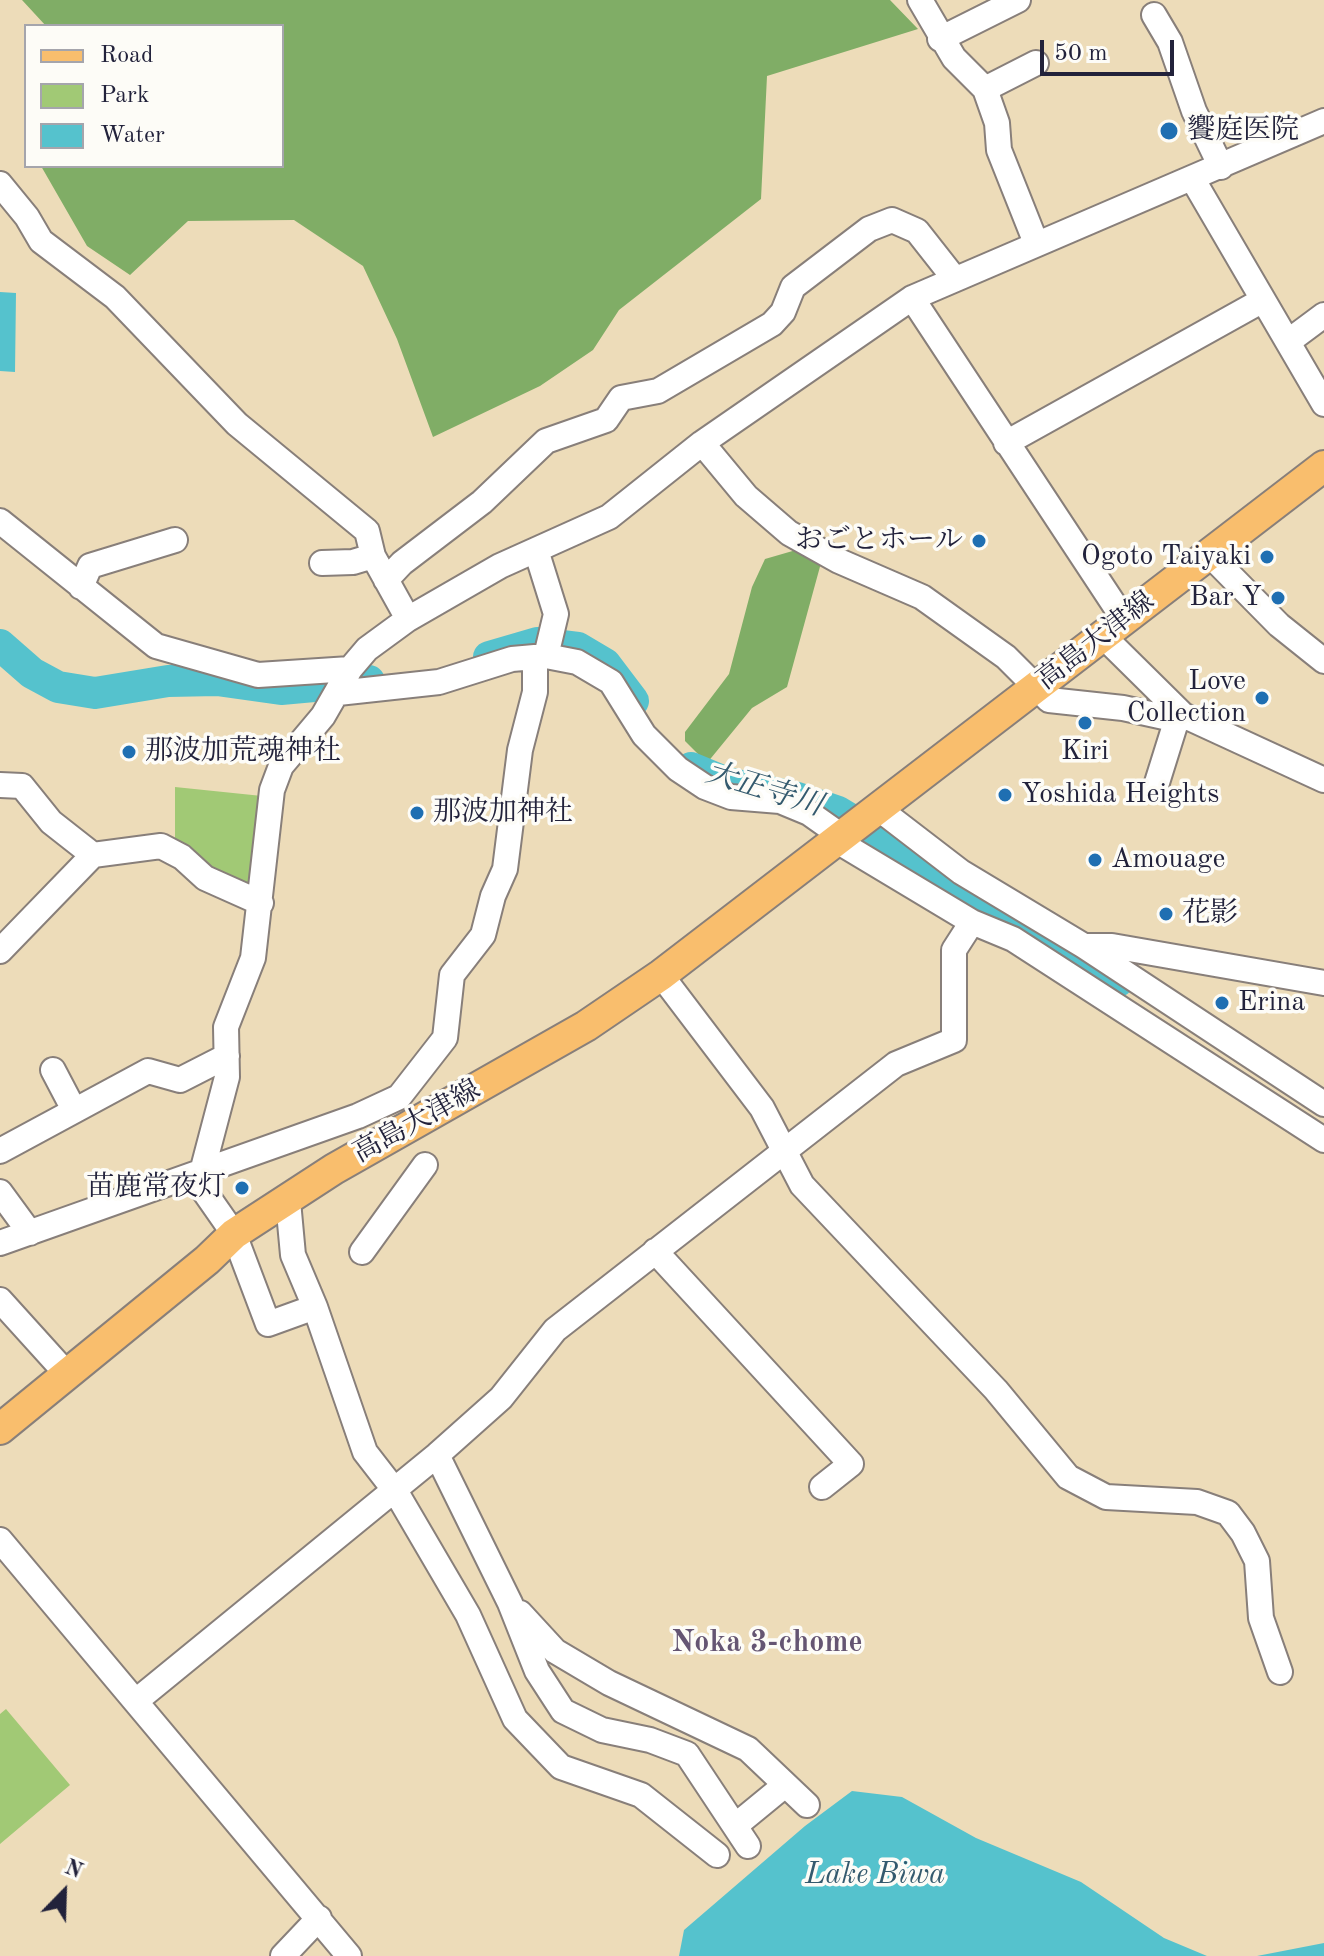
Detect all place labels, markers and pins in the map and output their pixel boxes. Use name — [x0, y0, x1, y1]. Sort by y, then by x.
place label: 饗庭医院 — [1187, 114, 1299, 148]
marker: 饗庭医院 — [1158, 120, 1180, 142]
place label: おごとホール — [795, 524, 963, 558]
marker: おごとホール — [970, 532, 988, 550]
place label: Ogoto Taiyaki — [1081, 540, 1251, 574]
marker: Ogoto Taiyaki — [1258, 548, 1276, 566]
place label: Bar Y — [1189, 581, 1262, 615]
marker: Bar Y — [1269, 589, 1287, 607]
place label: Love Collection — [1127, 665, 1246, 731]
marker: Love Collection — [1253, 689, 1271, 707]
marker: Kiri — [1076, 714, 1094, 732]
place label: 那波加荒魂神社 — [145, 735, 341, 769]
place label: Kiri — [1061, 735, 1109, 769]
marker: 那波加荒魂神社 — [120, 743, 138, 761]
place label: Yoshida Heights — [1021, 778, 1219, 812]
marker: Yoshida Heights — [996, 786, 1014, 804]
place label: 那波加神社 — [433, 796, 573, 830]
marker: 那波加神社 — [408, 804, 426, 822]
place label: Amouage — [1111, 843, 1225, 877]
marker: Amouage — [1086, 851, 1104, 869]
place label: 花影 — [1182, 897, 1238, 931]
marker: 花影 — [1157, 905, 1175, 923]
place label: Erina — [1238, 986, 1305, 1020]
marker: Erina — [1213, 994, 1231, 1012]
place label: 苗鹿常夜灯 — [86, 1171, 226, 1205]
marker: 苗鹿常夜灯 — [233, 1179, 251, 1197]

